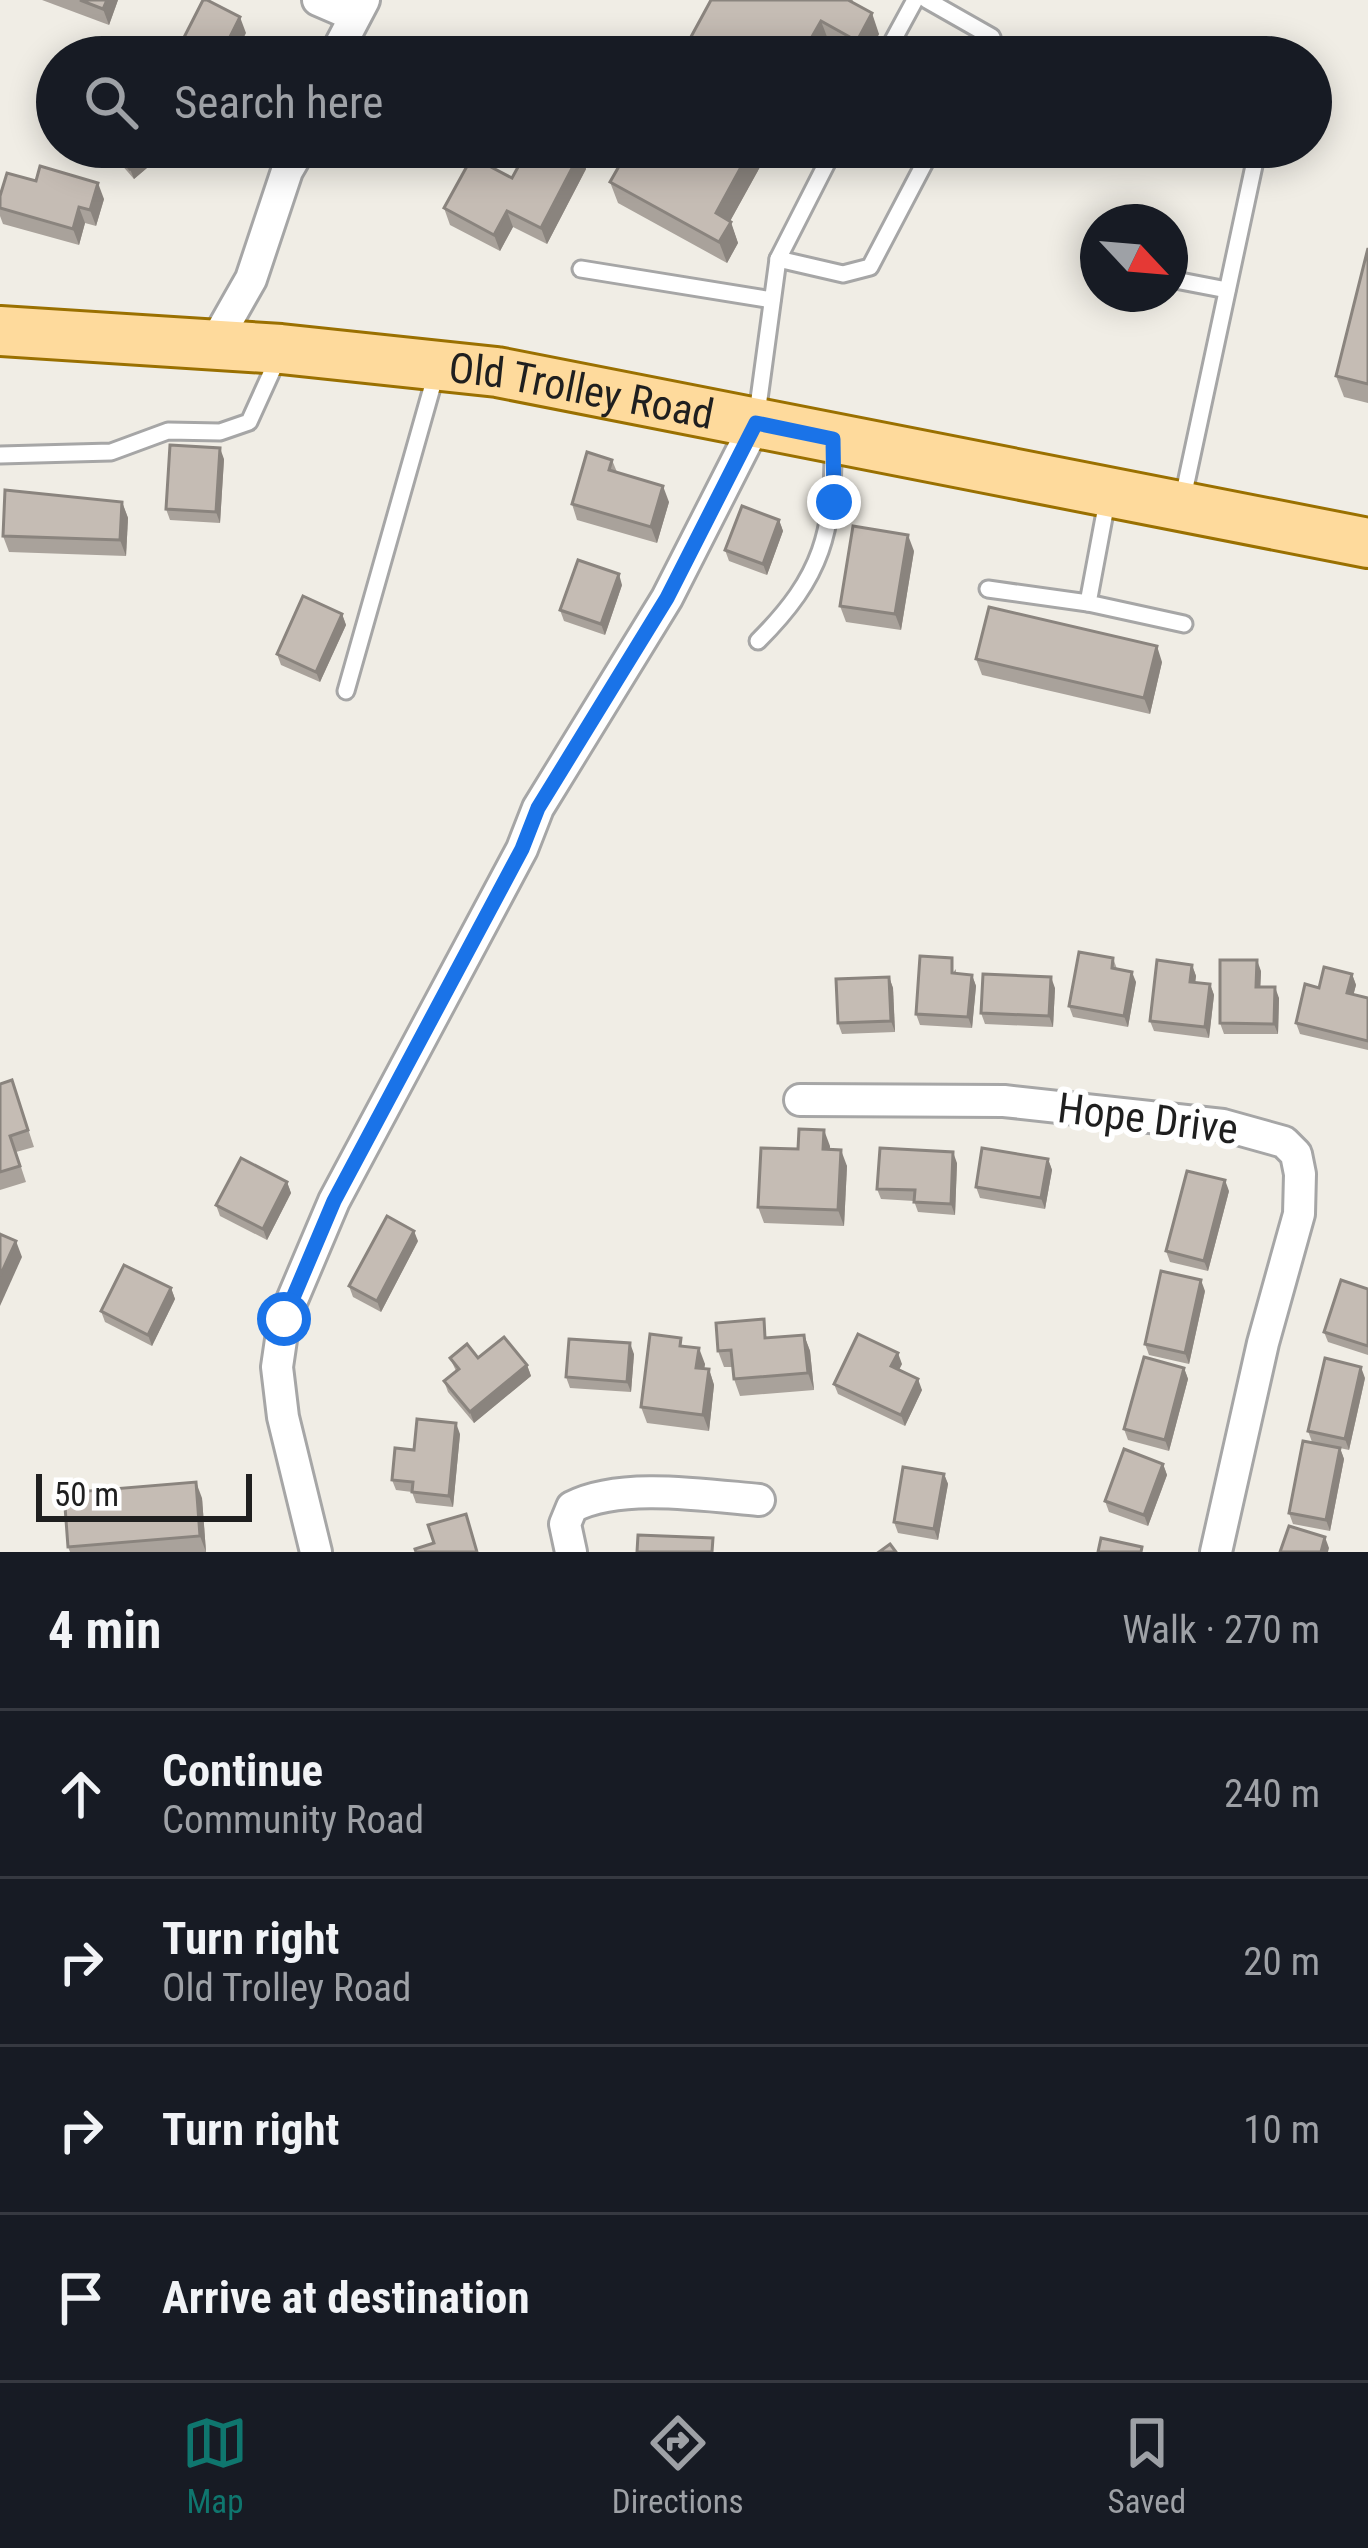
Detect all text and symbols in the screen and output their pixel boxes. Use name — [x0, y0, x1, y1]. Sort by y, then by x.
search box — [36, 36, 1332, 168]
icon: search — [78, 69, 144, 135]
text: Search here — [174, 76, 383, 129]
north arrow — [1080, 204, 1188, 312]
street label: Old Trolley Road — [447, 343, 718, 439]
route end — [807, 475, 861, 529]
street label: Hope Drive — [1055, 1083, 1241, 1154]
route start — [257, 1292, 311, 1346]
scale bar — [36, 1468, 252, 1521]
text: 50 m — [54, 1475, 119, 1514]
text: 4 min — [48, 1601, 161, 1660]
text: Walk · 270 m — [1122, 1607, 1320, 1653]
text: Continue — [162, 1744, 323, 1797]
icon: ahead — [48, 1761, 114, 1827]
text: 240 m — [1224, 1771, 1320, 1817]
text: Community Road — [162, 1797, 424, 1843]
text: Turn right — [162, 1912, 339, 1965]
icon: right — [48, 1929, 114, 1995]
text: 20 m — [1243, 1939, 1320, 1985]
text: Old Trolley Road — [162, 1965, 411, 2011]
icon: right — [48, 2097, 114, 2163]
text: Turn right — [162, 2103, 339, 2156]
text: 10 m — [1243, 2107, 1320, 2153]
icon: arrive — [48, 2265, 114, 2331]
text: Arrive at destination — [162, 2271, 530, 2324]
tab: Map — [182, 2410, 248, 2521]
tab: Directions — [612, 2410, 744, 2521]
tab: Saved — [1108, 2410, 1186, 2521]

